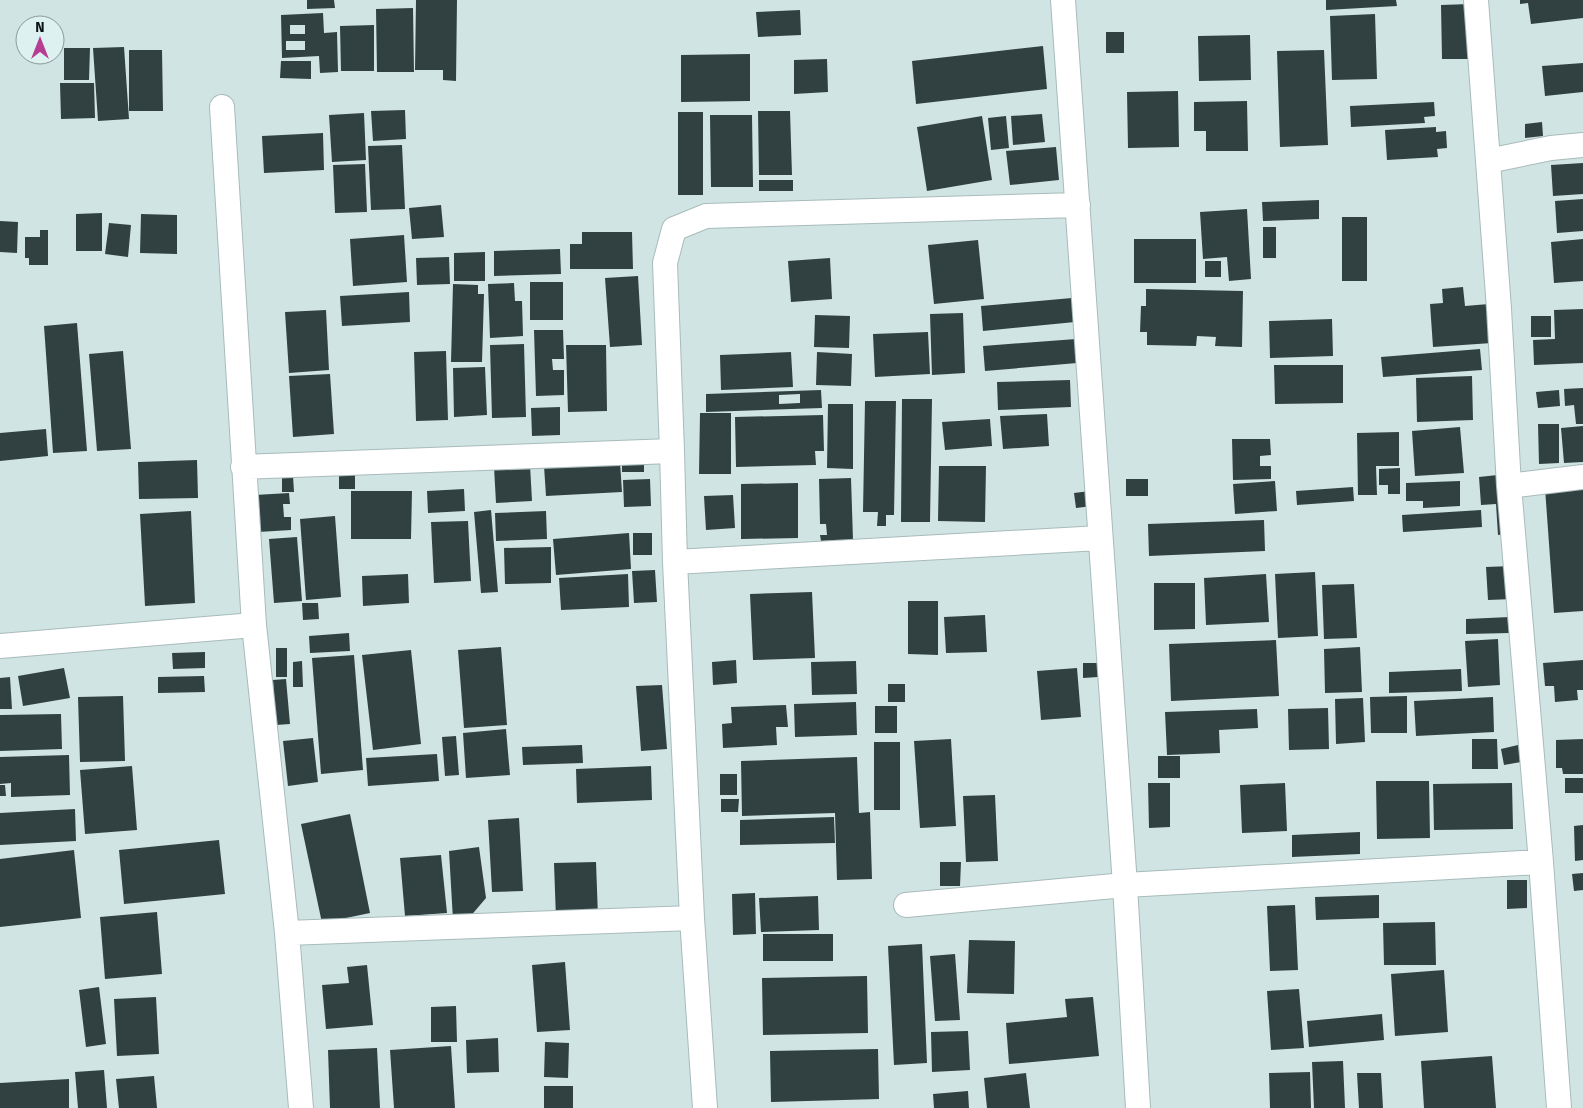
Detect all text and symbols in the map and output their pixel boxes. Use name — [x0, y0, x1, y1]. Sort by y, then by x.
north arrow — [15, 15, 65, 65]
text: N — [35, 19, 45, 36]

